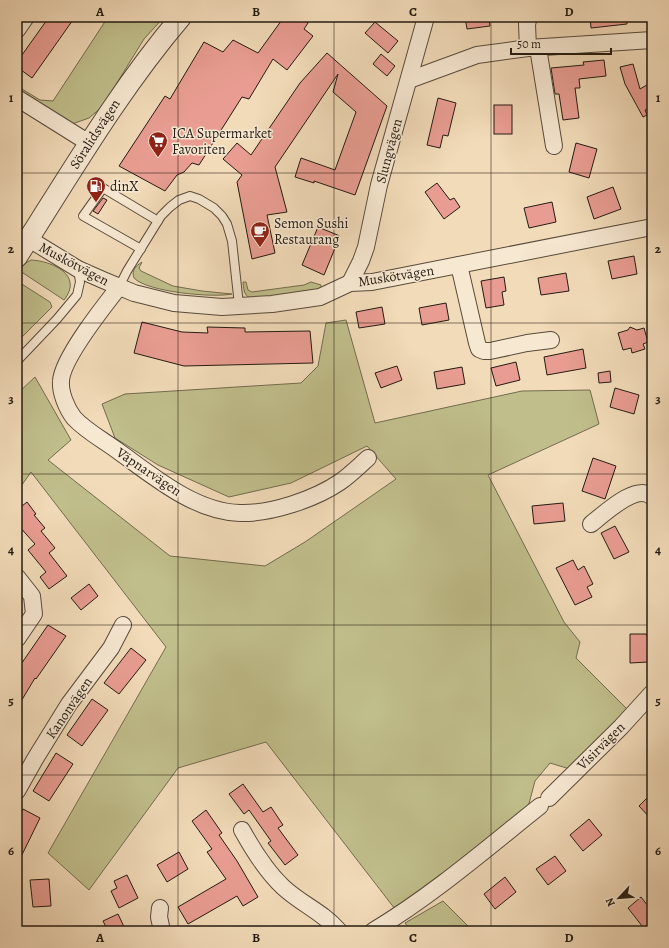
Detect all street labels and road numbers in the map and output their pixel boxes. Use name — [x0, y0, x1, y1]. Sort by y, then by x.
street label: Söralidsvägen — [65, 95, 125, 173]
street label: Slungvägen — [371, 116, 407, 186]
street label: Muskötvägen — [36, 238, 113, 291]
street label: Muskötvägen — [357, 261, 436, 291]
street label: Väpnarvägen — [112, 443, 186, 501]
street label: Kanonvägen — [41, 673, 97, 743]
street label: Visirvägen — [572, 718, 629, 775]

